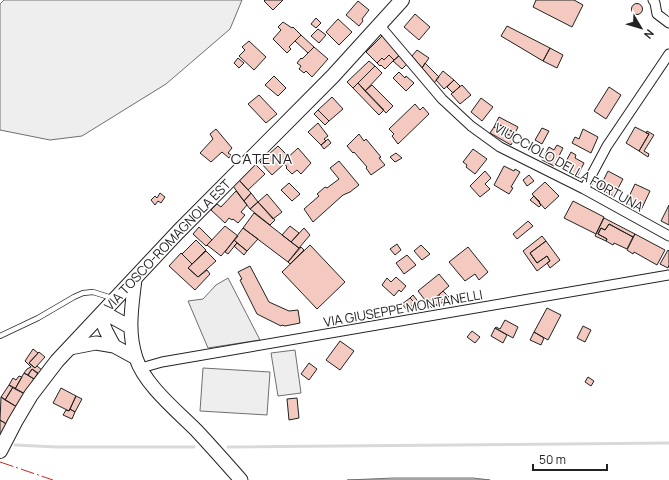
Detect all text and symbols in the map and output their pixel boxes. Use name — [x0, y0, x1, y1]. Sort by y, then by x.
north arrow — [621, 8, 661, 48]
text: N — [641, 27, 658, 42]
street label: VIUCCIOLO DELLA FORTUNA — [491, 118, 647, 216]
district label: CATENA — [231, 148, 293, 169]
street label: VIA TOSCO-ROMAGNOLA EST — [100, 175, 235, 314]
street label: VIA GIUSEPPE MONTANELLI — [322, 285, 484, 331]
scale bar — [533, 446, 607, 472]
text: 50 m — [539, 451, 566, 468]

